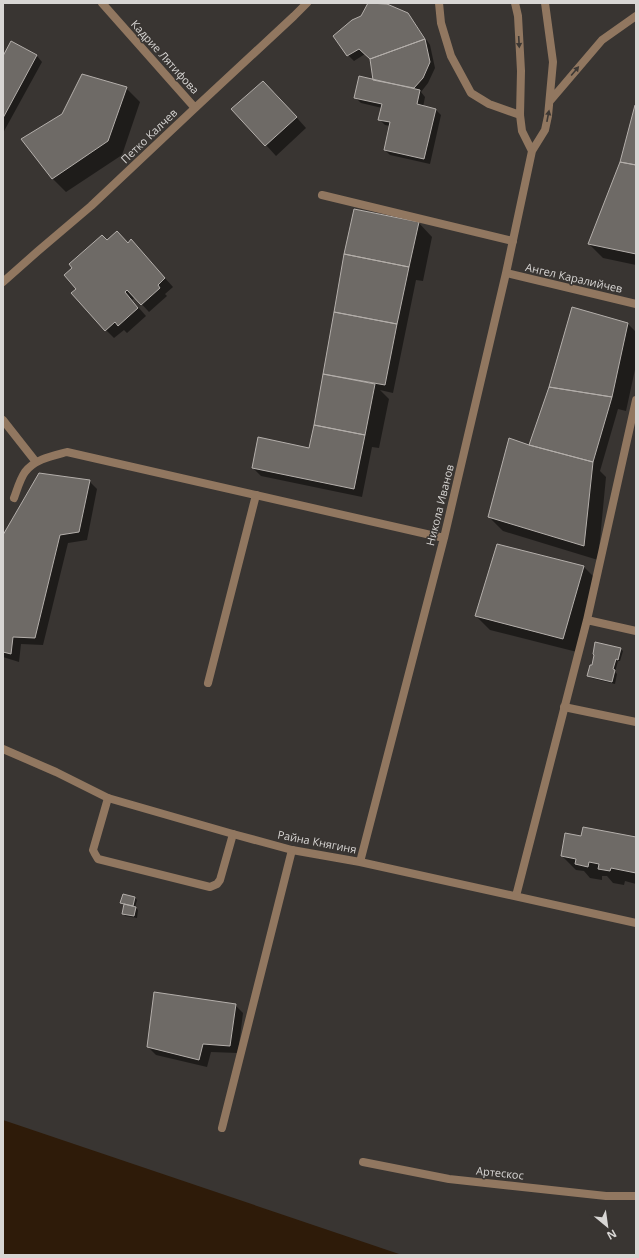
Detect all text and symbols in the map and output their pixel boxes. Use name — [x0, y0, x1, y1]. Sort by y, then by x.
street label: Кадрие Лятифова — [128, 16, 203, 97]
one-way arrow — [516, 36, 523, 48]
one-way arrow — [571, 66, 580, 76]
street label: Петко Калчев — [117, 105, 180, 166]
one-way arrow — [545, 109, 551, 122]
street label: Ангел Каралийчев — [524, 259, 624, 296]
street label: Никола Иванов — [422, 463, 457, 547]
street label: Райна Княгиня — [276, 826, 358, 857]
street label: Артескос — [475, 1163, 525, 1182]
north arrow — [587, 1206, 627, 1246]
text: N — [605, 1226, 620, 1244]

